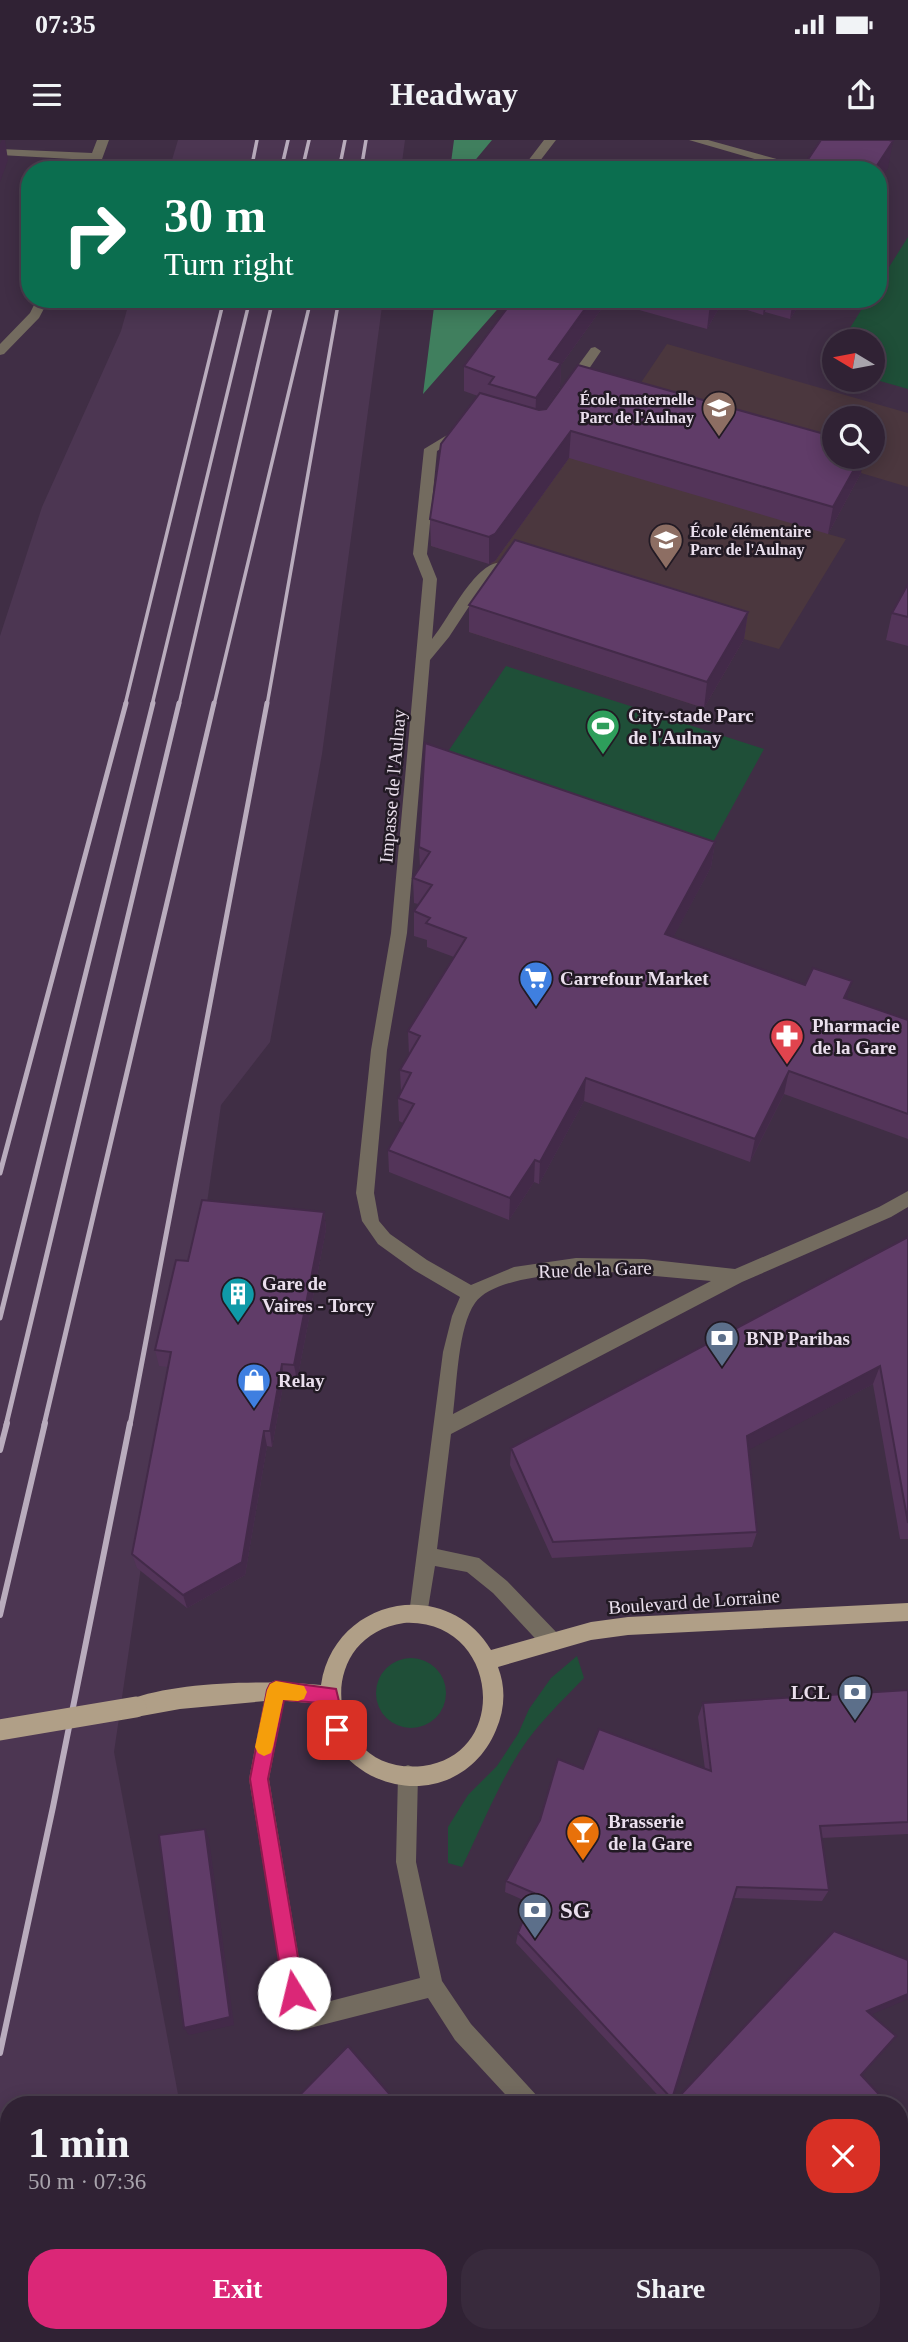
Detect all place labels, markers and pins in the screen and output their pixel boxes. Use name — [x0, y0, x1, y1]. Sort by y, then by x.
school or university icon: École maternelle Parc de l'Aulnay — [700, 389, 738, 438]
place label: École maternelle Parc de l'Aulnay — [580, 390, 694, 427]
school or university icon: École élémentaire Parc de l'Aulnay — [647, 521, 685, 570]
place label: École élémentaire Parc de l'Aulnay — [690, 522, 811, 559]
place label: City-stade Parc de l'Aulnay — [628, 705, 754, 748]
sports icon: City-stade Parc de l'Aulnay — [584, 707, 622, 756]
supermarket icon: Carrefour Market — [517, 959, 555, 1008]
place label: Carrefour Market — [560, 968, 709, 989]
place label: Pharmacie de la Gare — [812, 1015, 900, 1058]
pharmacy icon: Pharmacie de la Gare — [768, 1017, 806, 1066]
place label: Gare de Vaires - Torcy — [262, 1273, 375, 1316]
building icon: Gare de Vaires - Torcy — [219, 1275, 257, 1324]
bank icon: BNP Paribas — [703, 1319, 741, 1368]
place label: BNP Paribas — [746, 1328, 850, 1349]
shop icon: Relay — [235, 1361, 273, 1410]
place label: Relay — [278, 1370, 325, 1391]
bank icon: LCL — [836, 1673, 874, 1722]
place label: LCL — [791, 1682, 830, 1703]
pin — [307, 1700, 367, 1760]
place label: Brasserie de la Gare — [608, 1811, 692, 1854]
bar icon: Brasserie de la Gare — [564, 1813, 602, 1862]
bank icon: SG — [516, 1891, 554, 1940]
place label: SG — [560, 1898, 591, 1923]

